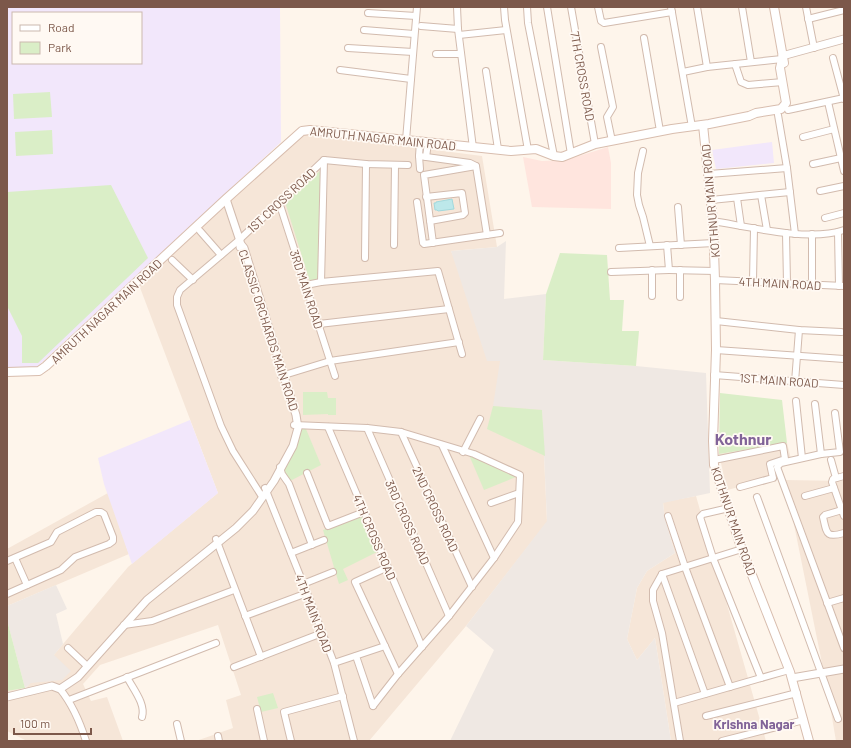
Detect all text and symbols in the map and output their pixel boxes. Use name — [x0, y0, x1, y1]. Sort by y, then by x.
legend — [12, 12, 142, 64]
text: Road — [48, 20, 75, 34]
street label: 7TH CROSS ROAD — [568, 30, 598, 122]
text: Park — [48, 40, 72, 54]
street label: AMRUTH NAGAR MAIN ROAD — [309, 123, 457, 153]
street label: KOTHNUR MAIN ROAD — [698, 144, 722, 258]
street label: 1ST CROSS ROAD — [244, 165, 318, 235]
street label: CLASSIC ORCHARDS MAIN ROAD — [236, 248, 302, 412]
street label: 3RD MAIN ROAD — [288, 248, 326, 330]
street label: AMRUTH NAGAR MAIN ROAD — [48, 256, 164, 366]
street label: 4TH MAIN ROAD — [738, 274, 822, 292]
street label: 1ST MAIN ROAD — [739, 370, 819, 390]
district label: Kothnur — [715, 429, 771, 448]
street label: 2ND CROSS ROAD — [410, 464, 462, 554]
street label: KOTHNUR MAIN ROAD — [709, 465, 759, 577]
street label: 3RD CROSS ROAD — [383, 477, 433, 567]
street label: 4TH CROSS ROAD — [351, 492, 399, 582]
street label: 4TH MAIN ROAD — [293, 572, 335, 654]
scale bar — [14, 710, 91, 736]
text: 100 m — [20, 716, 50, 730]
district label: Krishna Nagar — [713, 716, 795, 732]

